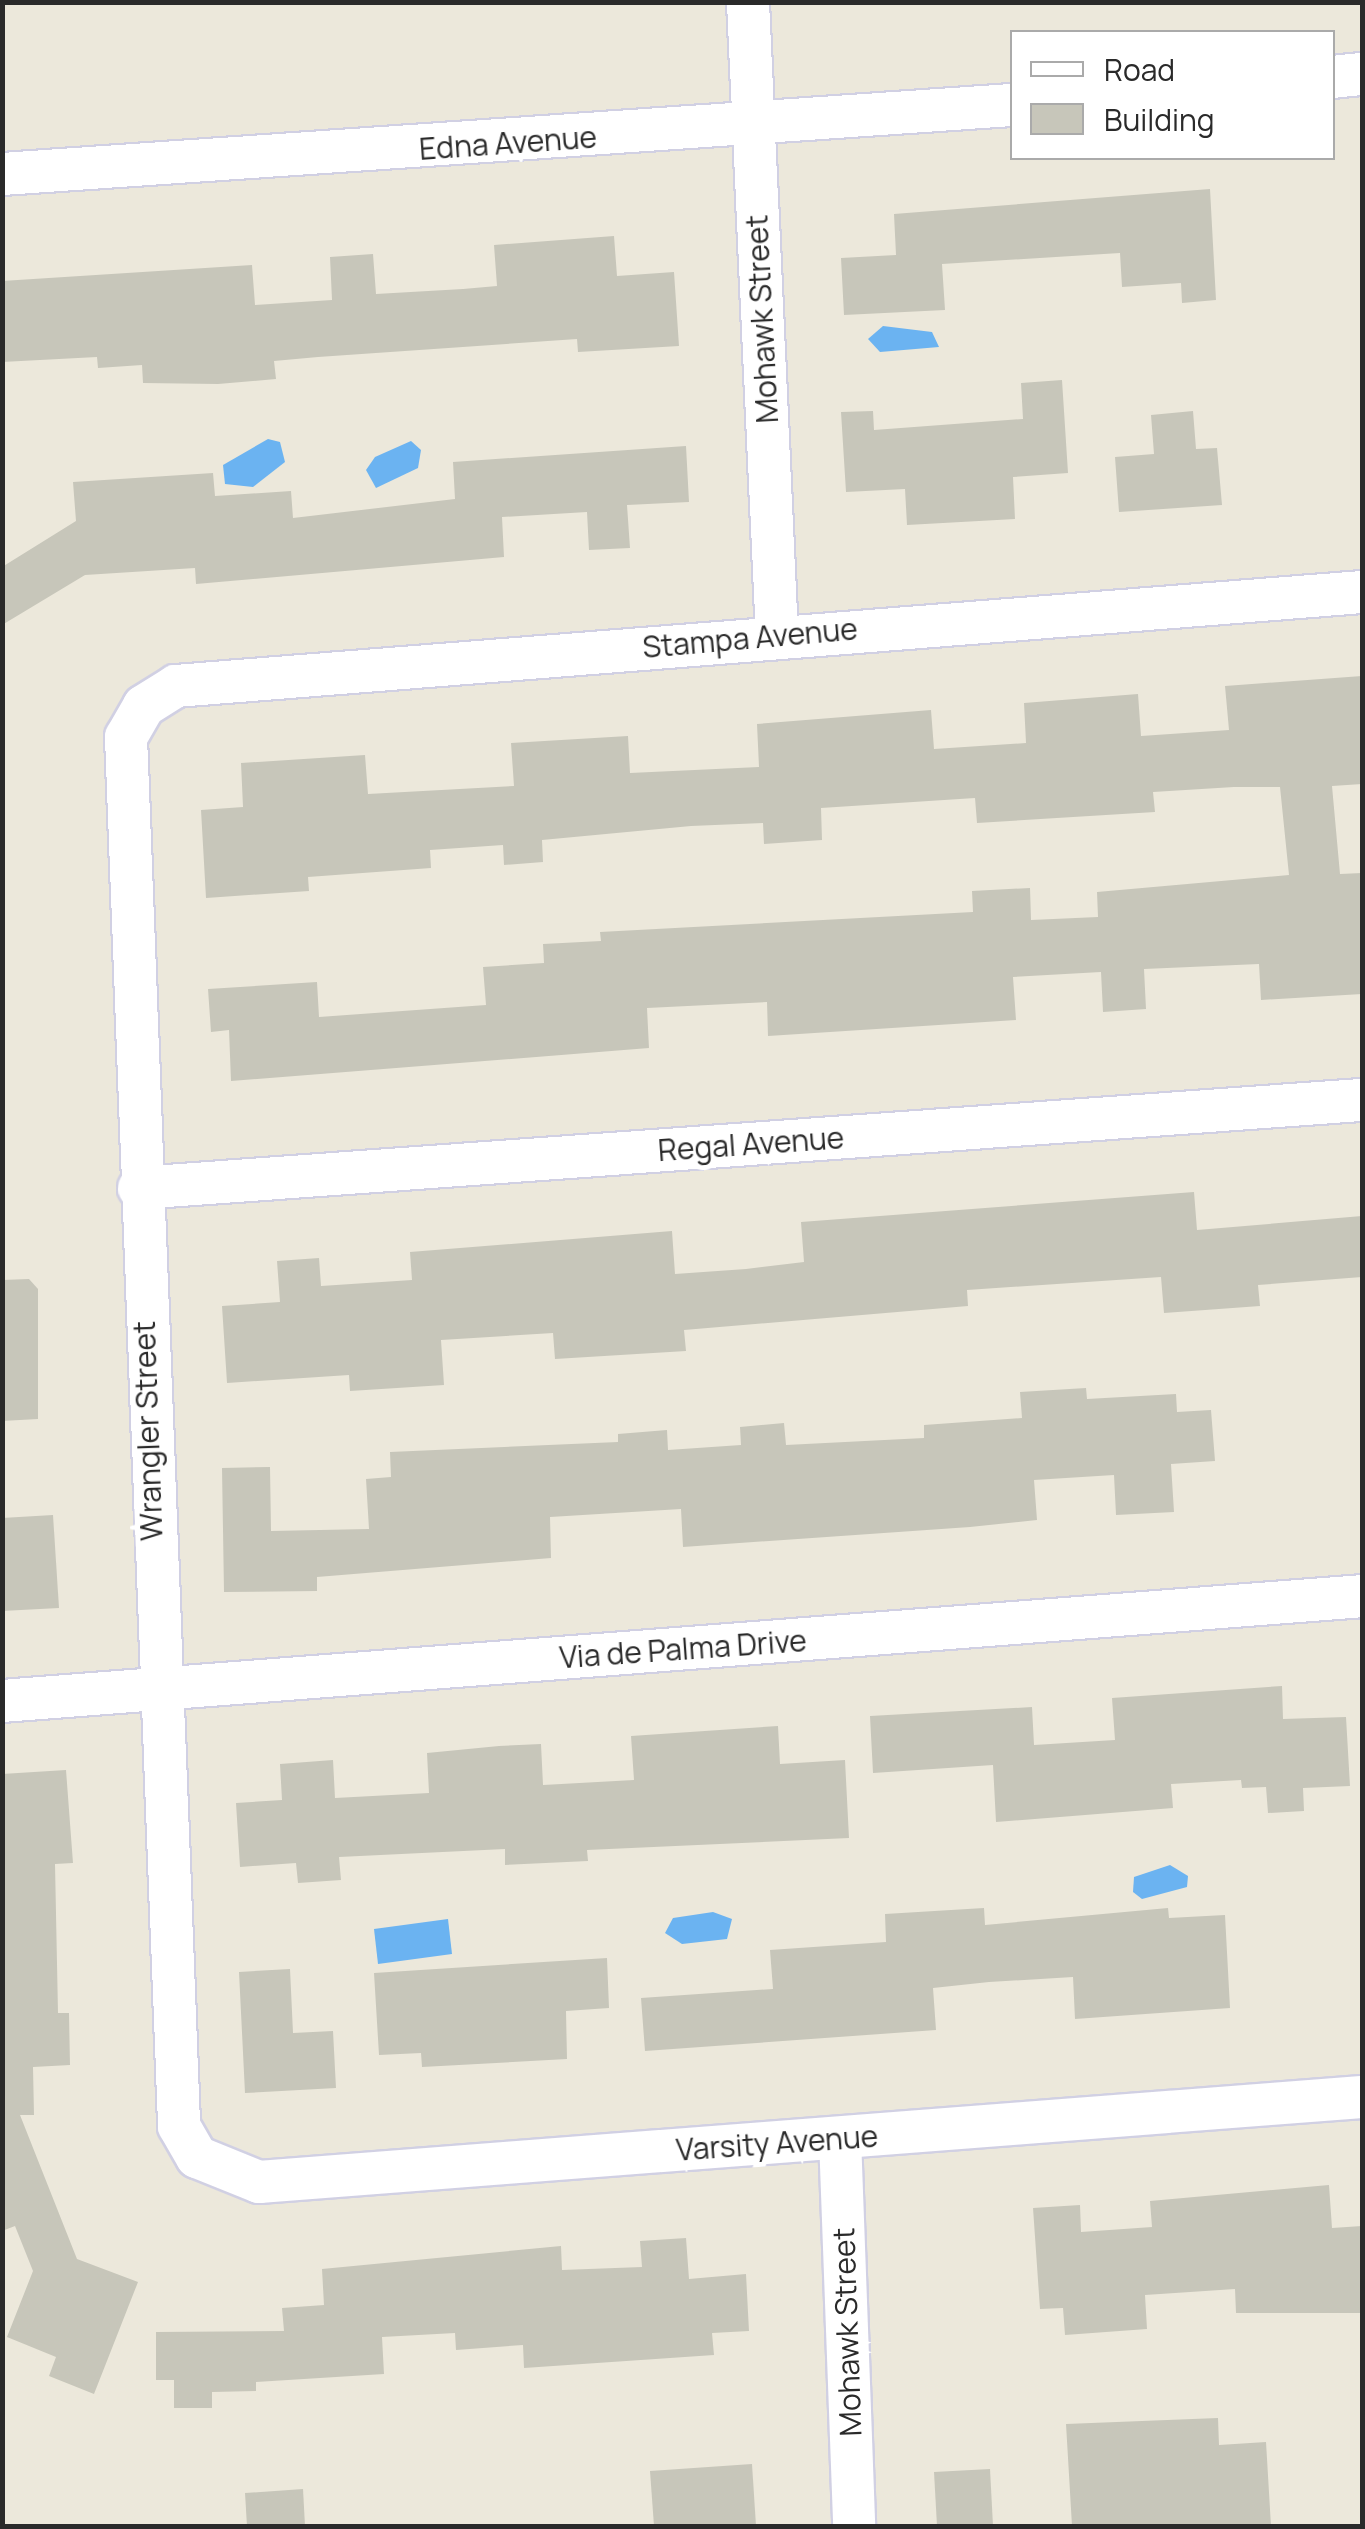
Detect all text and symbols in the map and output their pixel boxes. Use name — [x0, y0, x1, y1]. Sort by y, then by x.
legend — [1010, 30, 1335, 160]
text: Road — [1104, 49, 1175, 90]
text: Building — [1104, 99, 1215, 140]
street label: Edna Avenue — [418, 119, 598, 167]
street label: Mohawk Street — [739, 214, 785, 424]
street label: Stampa Avenue — [641, 611, 859, 665]
street label: Regal Avenue — [657, 1120, 845, 1168]
street label: Wrangler Street — [126, 1320, 170, 1542]
street label: Via de Palma Drive — [558, 1622, 808, 1676]
street label: Varsity Avenue — [675, 2118, 879, 2168]
street label: Mohawk Street — [825, 2227, 869, 2437]

